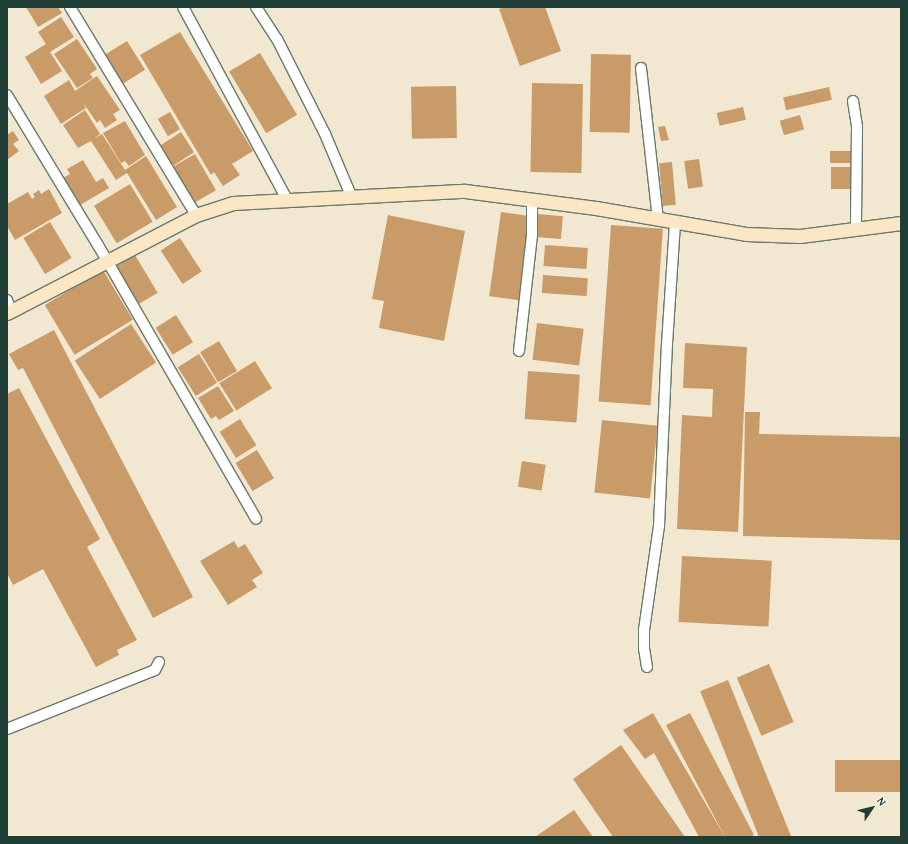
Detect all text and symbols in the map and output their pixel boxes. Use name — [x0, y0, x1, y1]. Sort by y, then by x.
north arrow — [852, 788, 892, 828]
text: N — [873, 794, 890, 809]

